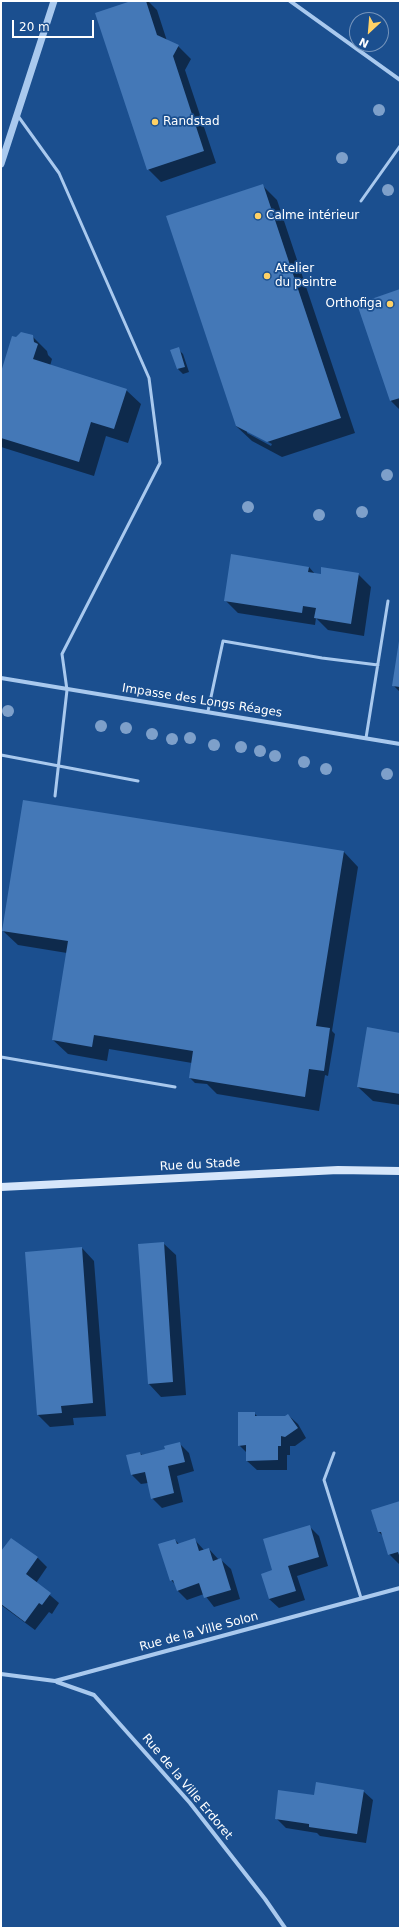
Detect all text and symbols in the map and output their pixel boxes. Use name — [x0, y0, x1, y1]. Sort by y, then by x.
scale bar — [14, 12, 96, 38]
north arrow — [349, 12, 389, 52]
text: 20 m — [19, 20, 50, 34]
text: N — [357, 34, 371, 50]
place label: Randstad — [163, 115, 220, 129]
marker: Randstad — [150, 117, 160, 127]
place label: Calme intérieur — [266, 209, 359, 223]
marker: Calme intérieur — [253, 211, 263, 221]
place label: Atelier du peintre — [275, 262, 337, 290]
marker: Atelier du peintre — [262, 271, 272, 281]
place label: Orthofiga — [325, 297, 382, 311]
marker: Orthofiga — [385, 299, 395, 309]
street label: Impasse des Longs Réages — [121, 681, 283, 721]
street label: Rue du Stade — [160, 1156, 240, 1174]
street label: Rue de la Ville Solon — [138, 1609, 260, 1655]
street label: Rue de la Ville Erdoret — [139, 1731, 235, 1843]

